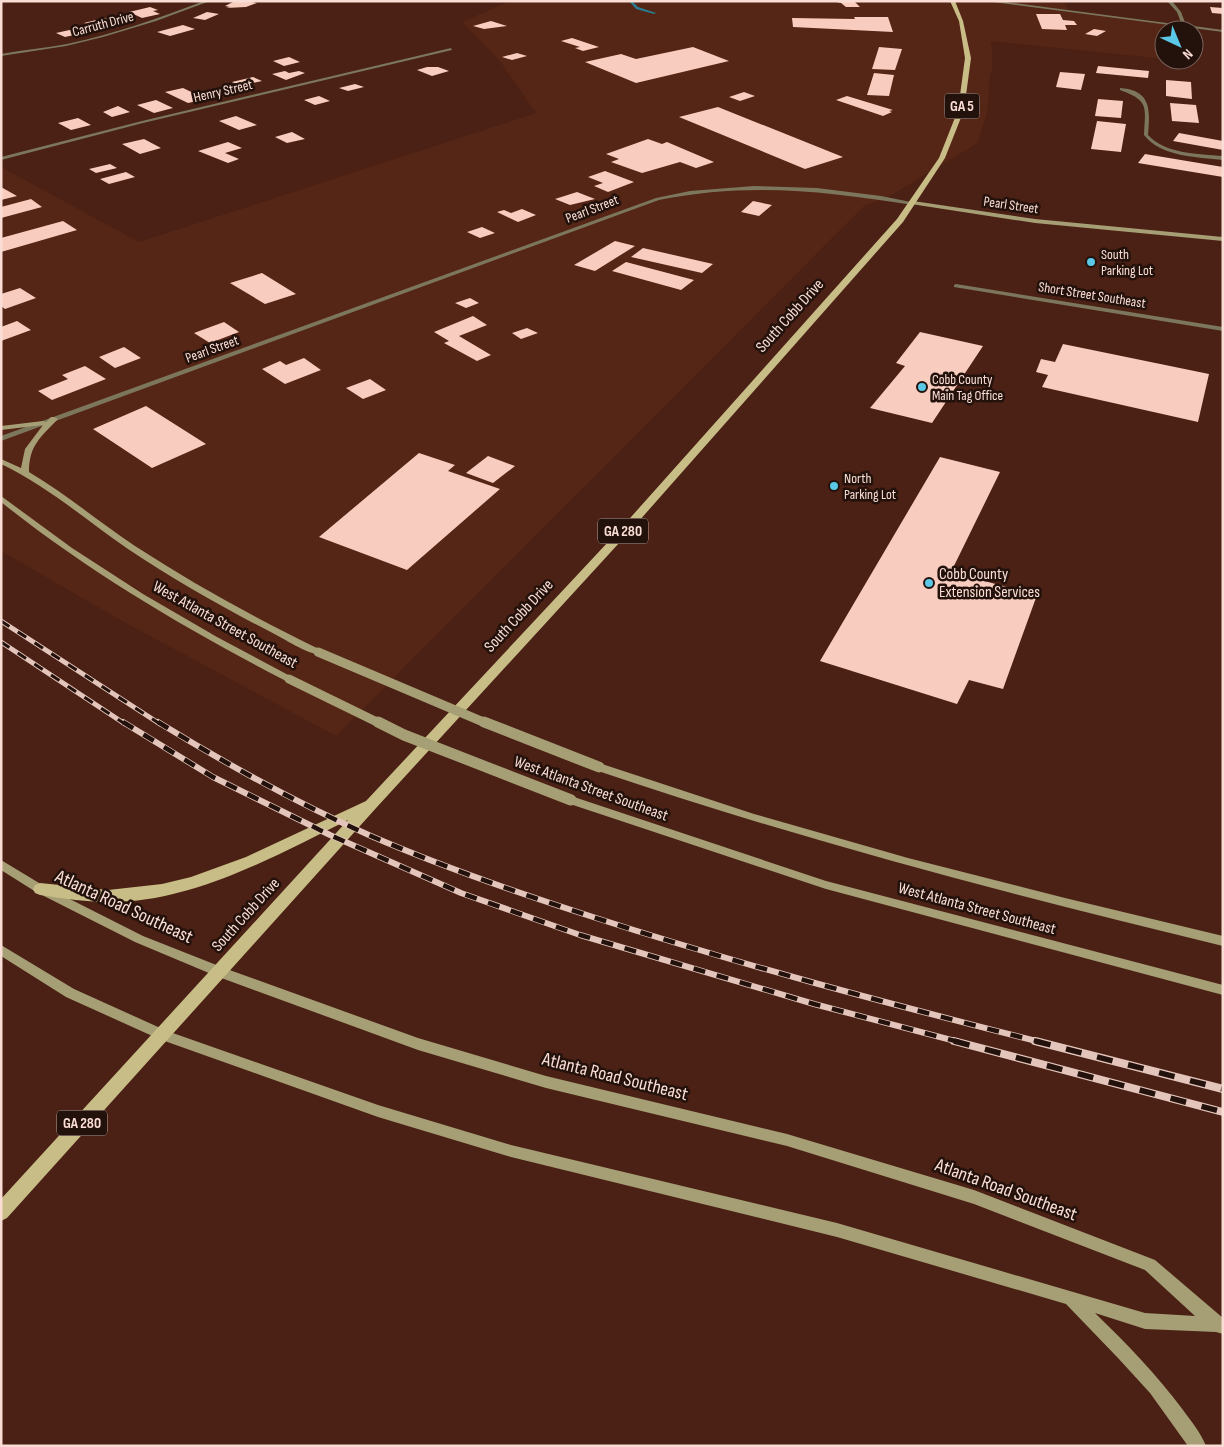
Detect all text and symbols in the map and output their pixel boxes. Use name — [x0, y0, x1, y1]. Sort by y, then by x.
street label: Carruth Drive — [70, 8, 136, 40]
north arrow — [1154, 20, 1204, 70]
text: N — [1179, 45, 1196, 63]
street label: Henry Street — [192, 76, 254, 106]
road number: GA 5 — [944, 94, 980, 118]
street label: Pearl Street — [563, 191, 621, 227]
street label: Pearl Street — [982, 193, 1040, 217]
place label: South Parking Lot — [1101, 246, 1153, 279]
marker: South Parking Lot — [1085, 256, 1097, 268]
street label: South Cobb Drive — [752, 275, 828, 357]
street label: Short Street Southeast — [1037, 278, 1147, 312]
street label: Pearl Street — [183, 332, 241, 366]
place label: Cobb County Main Tag Office — [932, 371, 1003, 404]
marker: Cobb County Main Tag Office — [916, 381, 928, 393]
place label: North Parking Lot — [844, 470, 896, 503]
marker: North Parking Lot — [828, 480, 840, 492]
road number: GA 280 — [598, 518, 648, 544]
place label: Cobb County Extension Services — [939, 565, 1040, 602]
street label: South Cobb Drive — [481, 576, 557, 656]
street label: West Atlanta Street Southeast — [149, 577, 301, 673]
marker: Cobb County Extension Services — [923, 577, 935, 589]
street label: West Atlanta Street Southeast — [511, 752, 671, 826]
street label: Atlanta Road Southeast — [51, 865, 197, 949]
street label: South Cobb Drive — [208, 874, 284, 956]
street label: West Atlanta Street Southeast — [896, 879, 1058, 939]
street label: Atlanta Road Southeast — [539, 1048, 690, 1106]
road number: GA 280 — [57, 1110, 107, 1136]
street label: Atlanta Road Southeast — [931, 1153, 1080, 1226]

